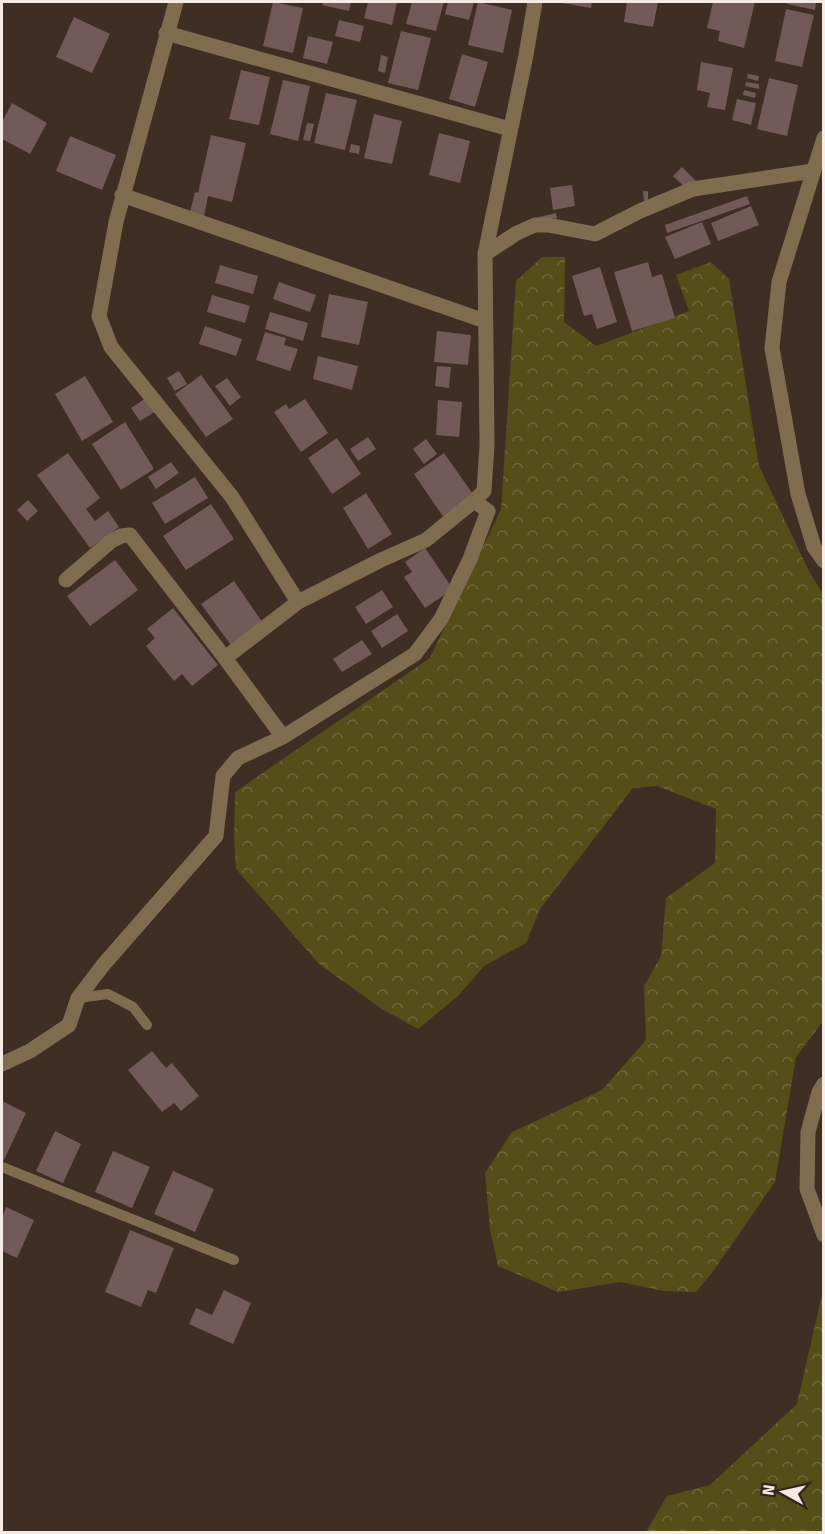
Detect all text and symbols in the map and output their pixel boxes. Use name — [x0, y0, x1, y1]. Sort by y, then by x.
north arrow — [753, 1462, 813, 1522]
text: N — [758, 1483, 779, 1497]

